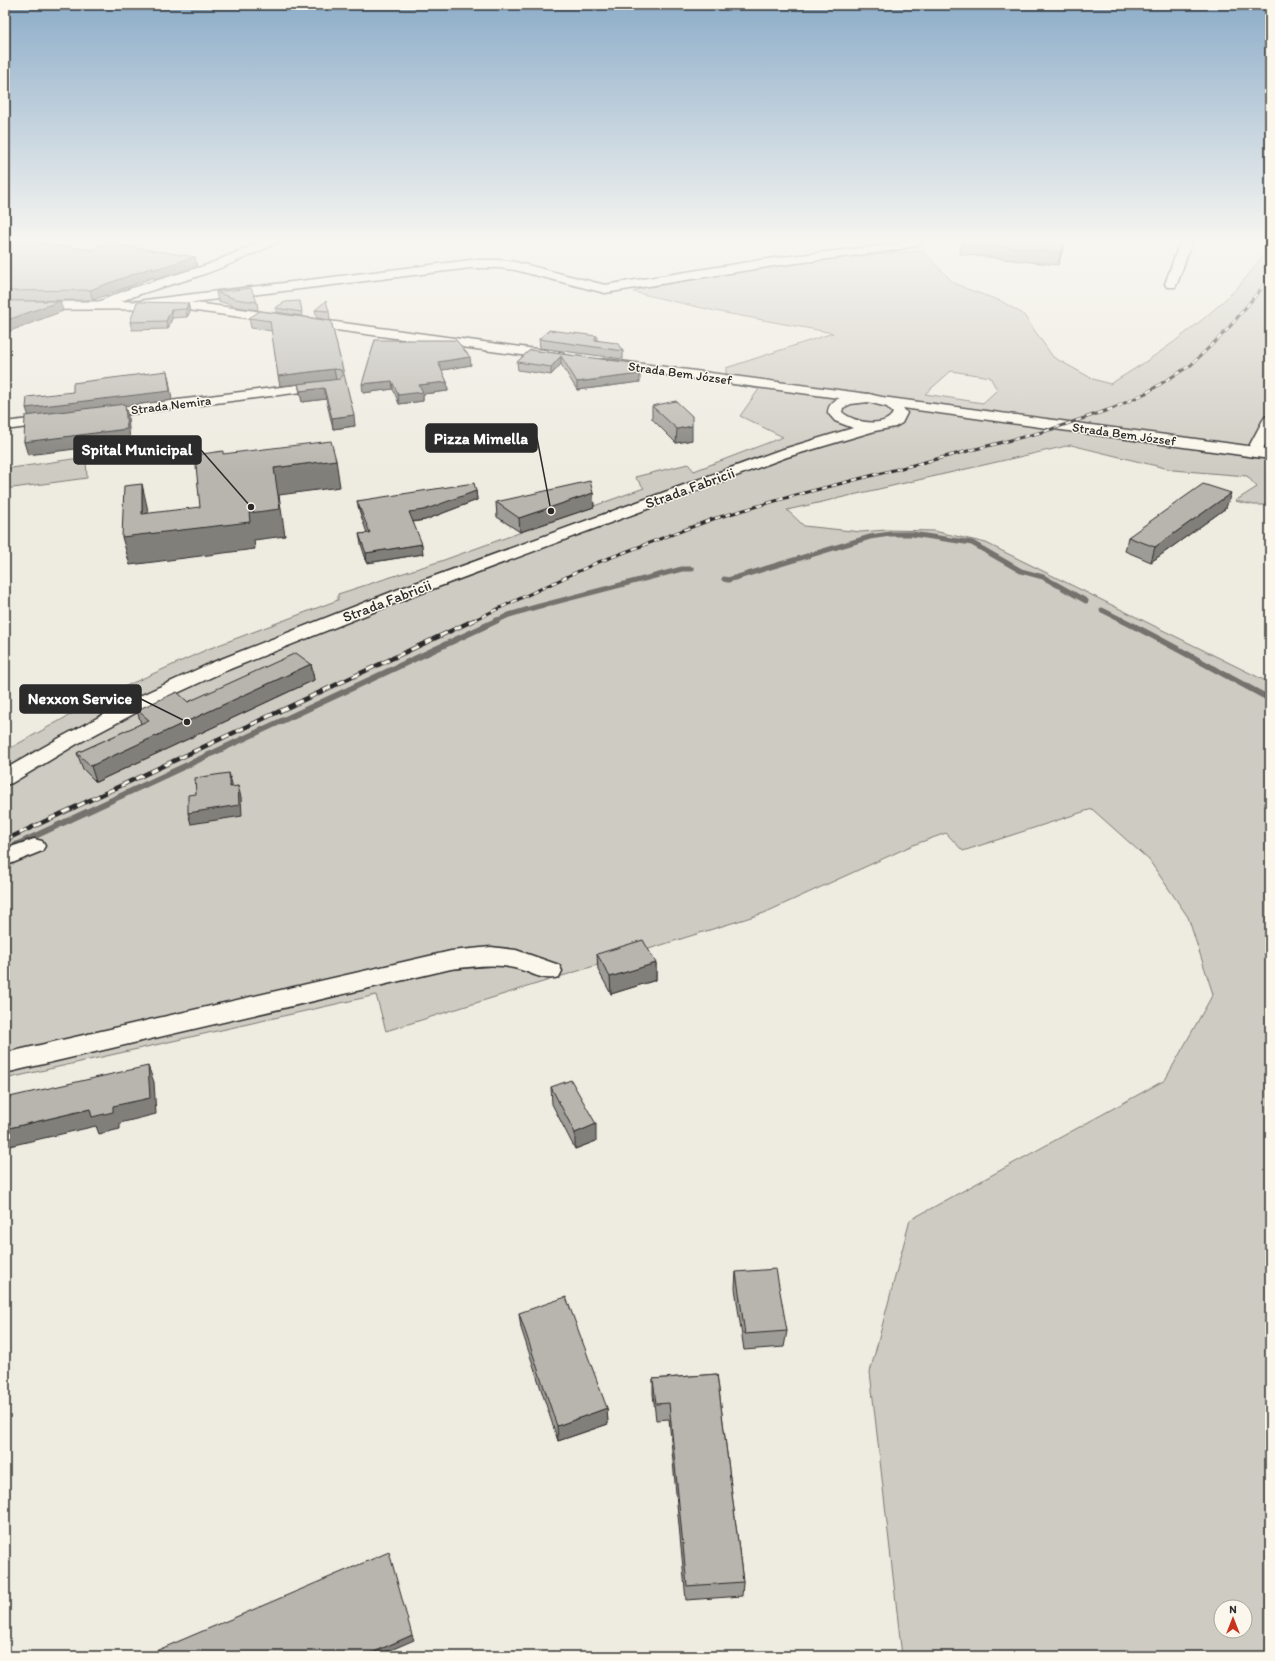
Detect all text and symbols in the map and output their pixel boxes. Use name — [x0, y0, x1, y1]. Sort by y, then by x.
street label: Strada Bem József — [627, 358, 733, 388]
street label: Strada Nemira — [130, 393, 213, 417]
street label: Strada Bem József — [1071, 419, 1177, 449]
callout: Pizza Mimella — [426, 424, 537, 452]
text: Pizza Mimella — [434, 429, 528, 448]
callout: Spital Municipal — [74, 436, 201, 464]
text: Spital Municipal — [82, 440, 193, 460]
street label: Strada Fabricii — [643, 463, 737, 513]
street label: Strada Fabricii — [340, 576, 434, 626]
callout: Nexxon Service — [20, 685, 141, 713]
text: Nexxon Service — [28, 689, 133, 708]
north arrow — [1213, 1599, 1253, 1639]
text: N — [1229, 1603, 1237, 1616]

